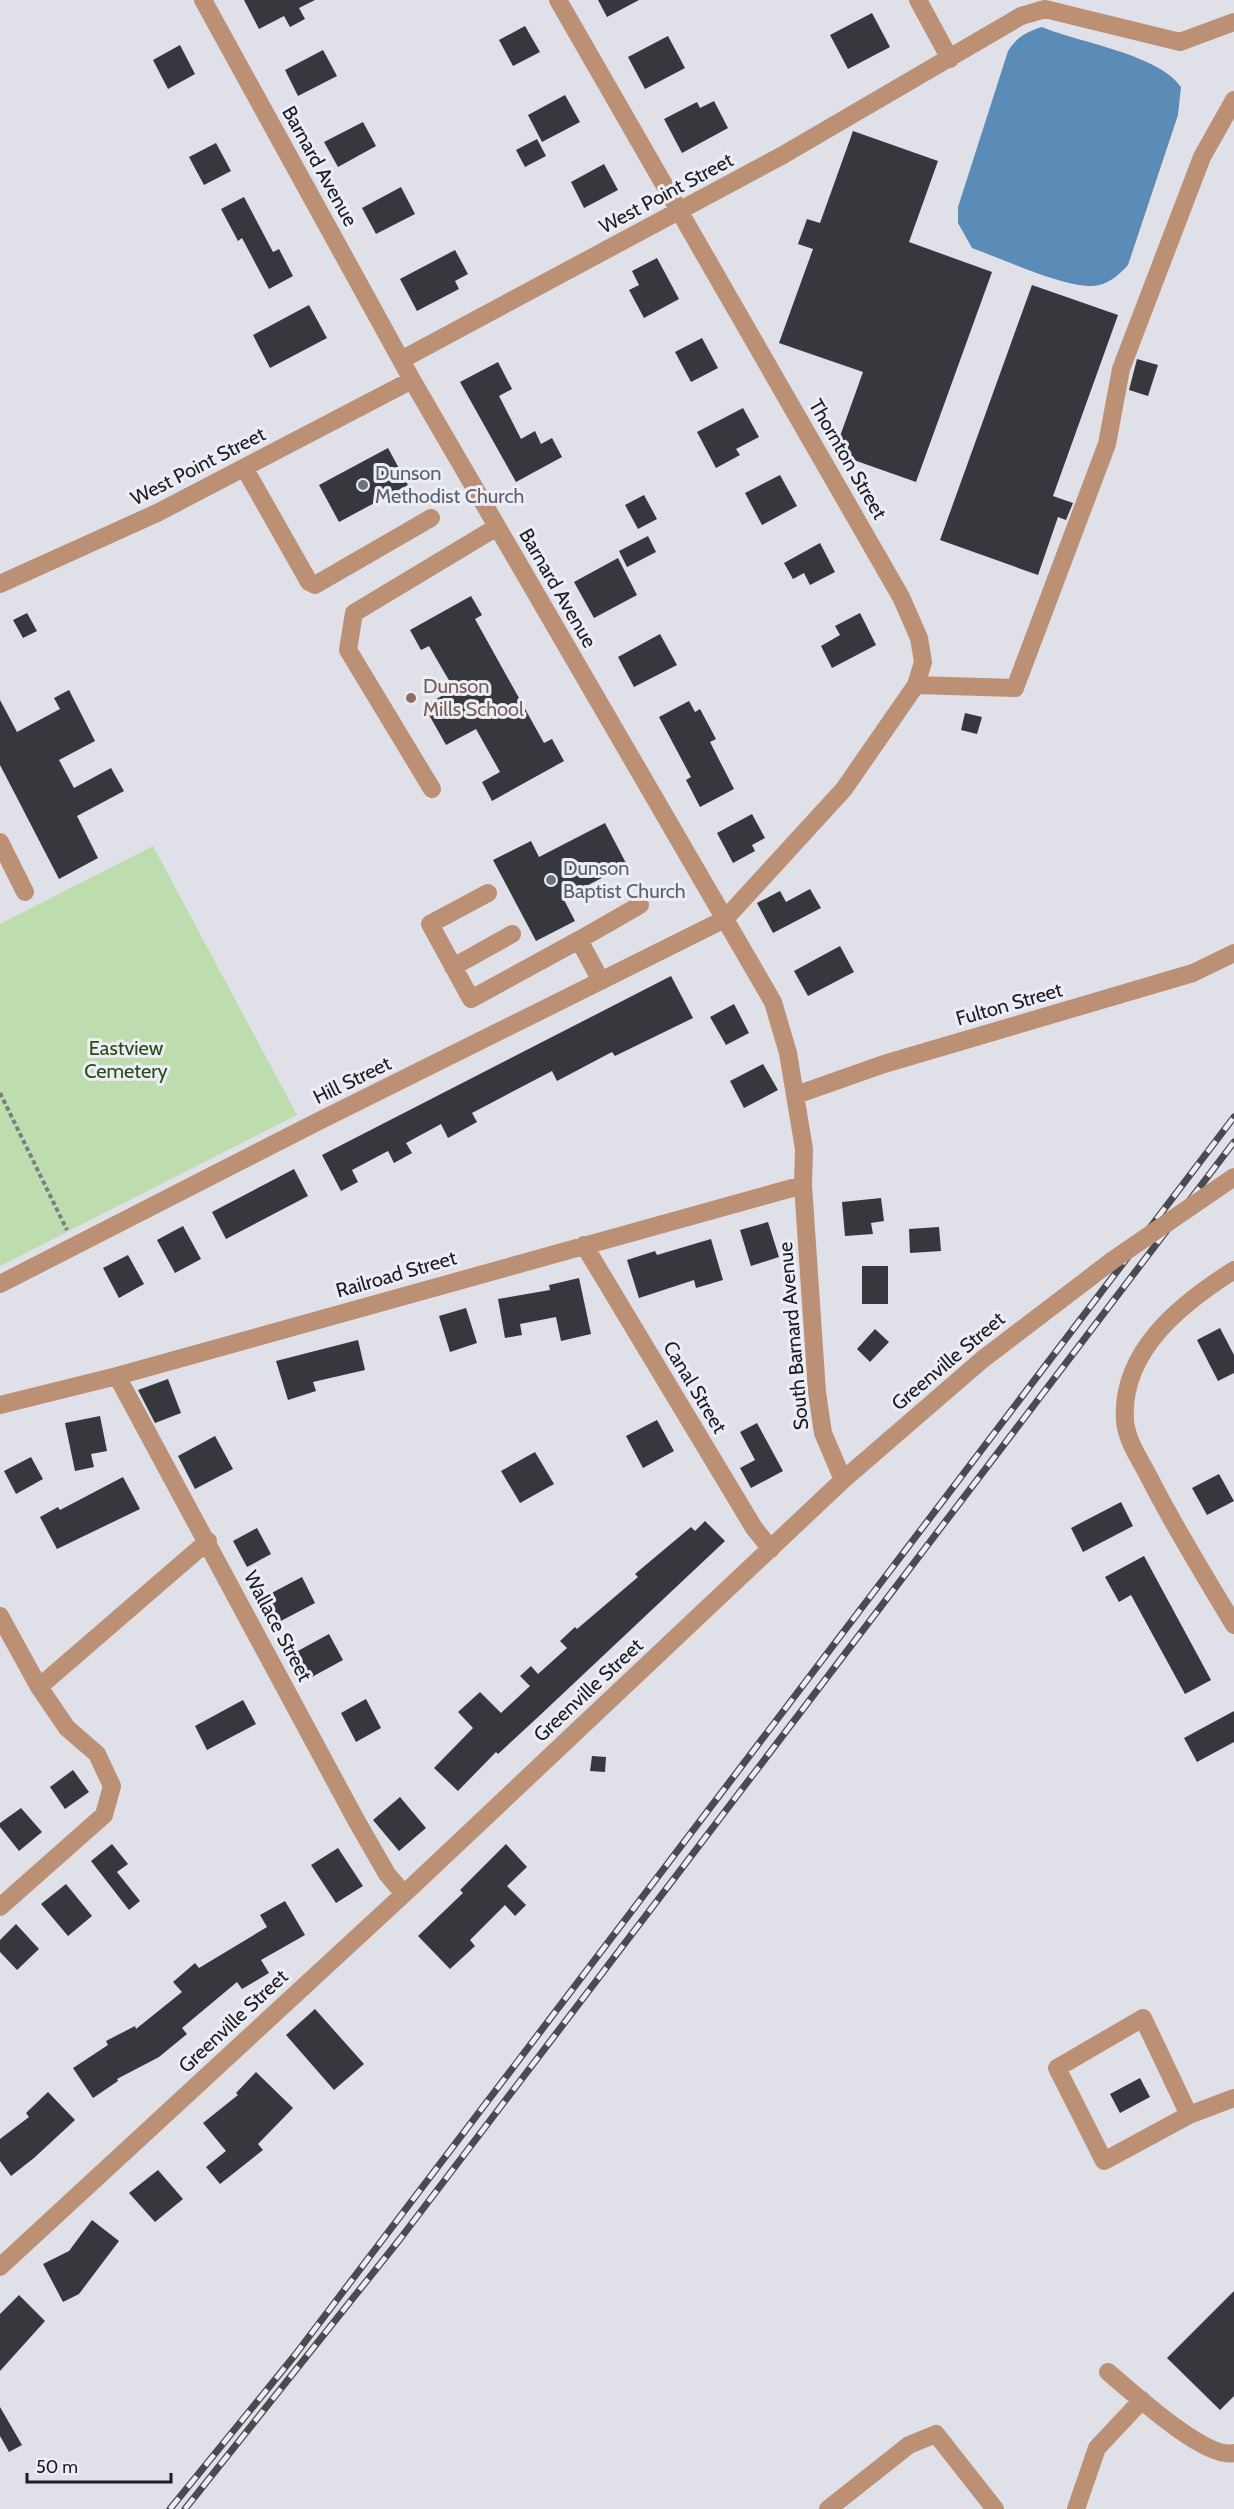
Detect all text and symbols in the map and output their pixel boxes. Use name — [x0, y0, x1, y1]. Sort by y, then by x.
street label: Barnard Avenue — [277, 102, 363, 230]
street label: West Point Street — [595, 148, 737, 238]
street label: Thornton Street — [804, 395, 892, 523]
street label: West Point Street — [127, 422, 270, 510]
place label: Dunson Methodist Church — [375, 461, 524, 508]
marker: Dunson Methodist Church — [356, 478, 370, 492]
street label: Barnard Avenue — [514, 524, 602, 652]
place label: Dunson Mills School — [423, 674, 524, 721]
marker: Dunson Mills School — [404, 691, 418, 705]
place label: Dunson Baptist Church — [563, 856, 686, 903]
marker: Dunson Baptist Church — [544, 873, 558, 887]
street label: Fulton Street — [953, 977, 1065, 1031]
park label: Eastview Cemetery — [84, 1036, 168, 1083]
street label: Hill Street — [309, 1051, 395, 1109]
street label: South Barnard Avenue — [773, 1241, 813, 1431]
street label: Railroad Street — [333, 1245, 459, 1303]
street label: Greenville Street — [887, 1307, 1010, 1415]
street label: Canal Street — [658, 1337, 732, 1438]
street label: Wallace Street — [239, 1567, 317, 1686]
street label: Greenville Street — [528, 1633, 648, 1747]
street label: Greenville Street — [173, 1964, 293, 2078]
scale bar — [27, 2446, 171, 2484]
text: 50 m — [36, 2456, 78, 2478]

